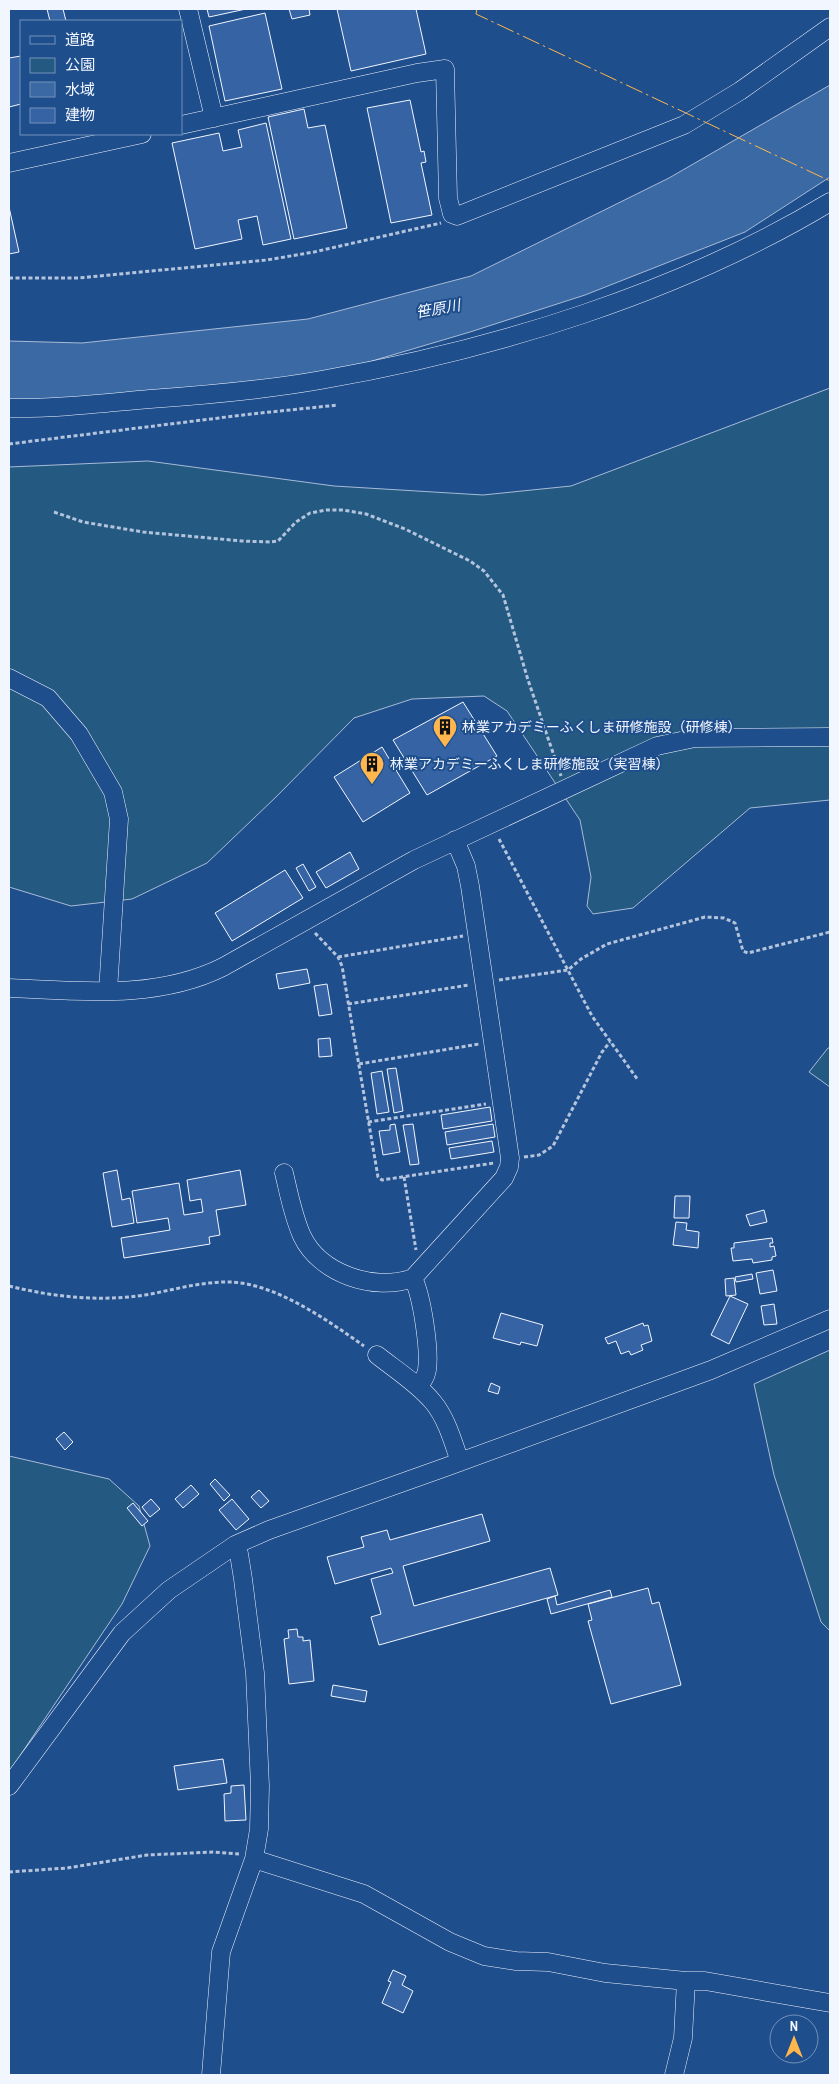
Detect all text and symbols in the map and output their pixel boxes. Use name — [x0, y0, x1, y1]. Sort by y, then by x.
legend — [20, 20, 182, 135]
text: 道路 — [65, 29, 95, 50]
text: 公園 — [65, 54, 95, 75]
text: 水域 — [65, 79, 95, 100]
text: 建物 — [65, 104, 95, 125]
water label: 笹原川 — [414, 294, 464, 323]
building icon: 林業アカデミーふくしま研修施設（研修棟） — [432, 714, 458, 748]
place label: 林業アカデミーふくしま研修施設（研修棟） — [462, 718, 741, 736]
building icon: 林業アカデミーふくしま研修施設（実習棟） — [359, 751, 385, 785]
place label: 林業アカデミーふくしま研修施設（実習棟） — [390, 755, 669, 773]
north arrow — [769, 2014, 819, 2064]
text: N — [790, 2017, 798, 2035]

